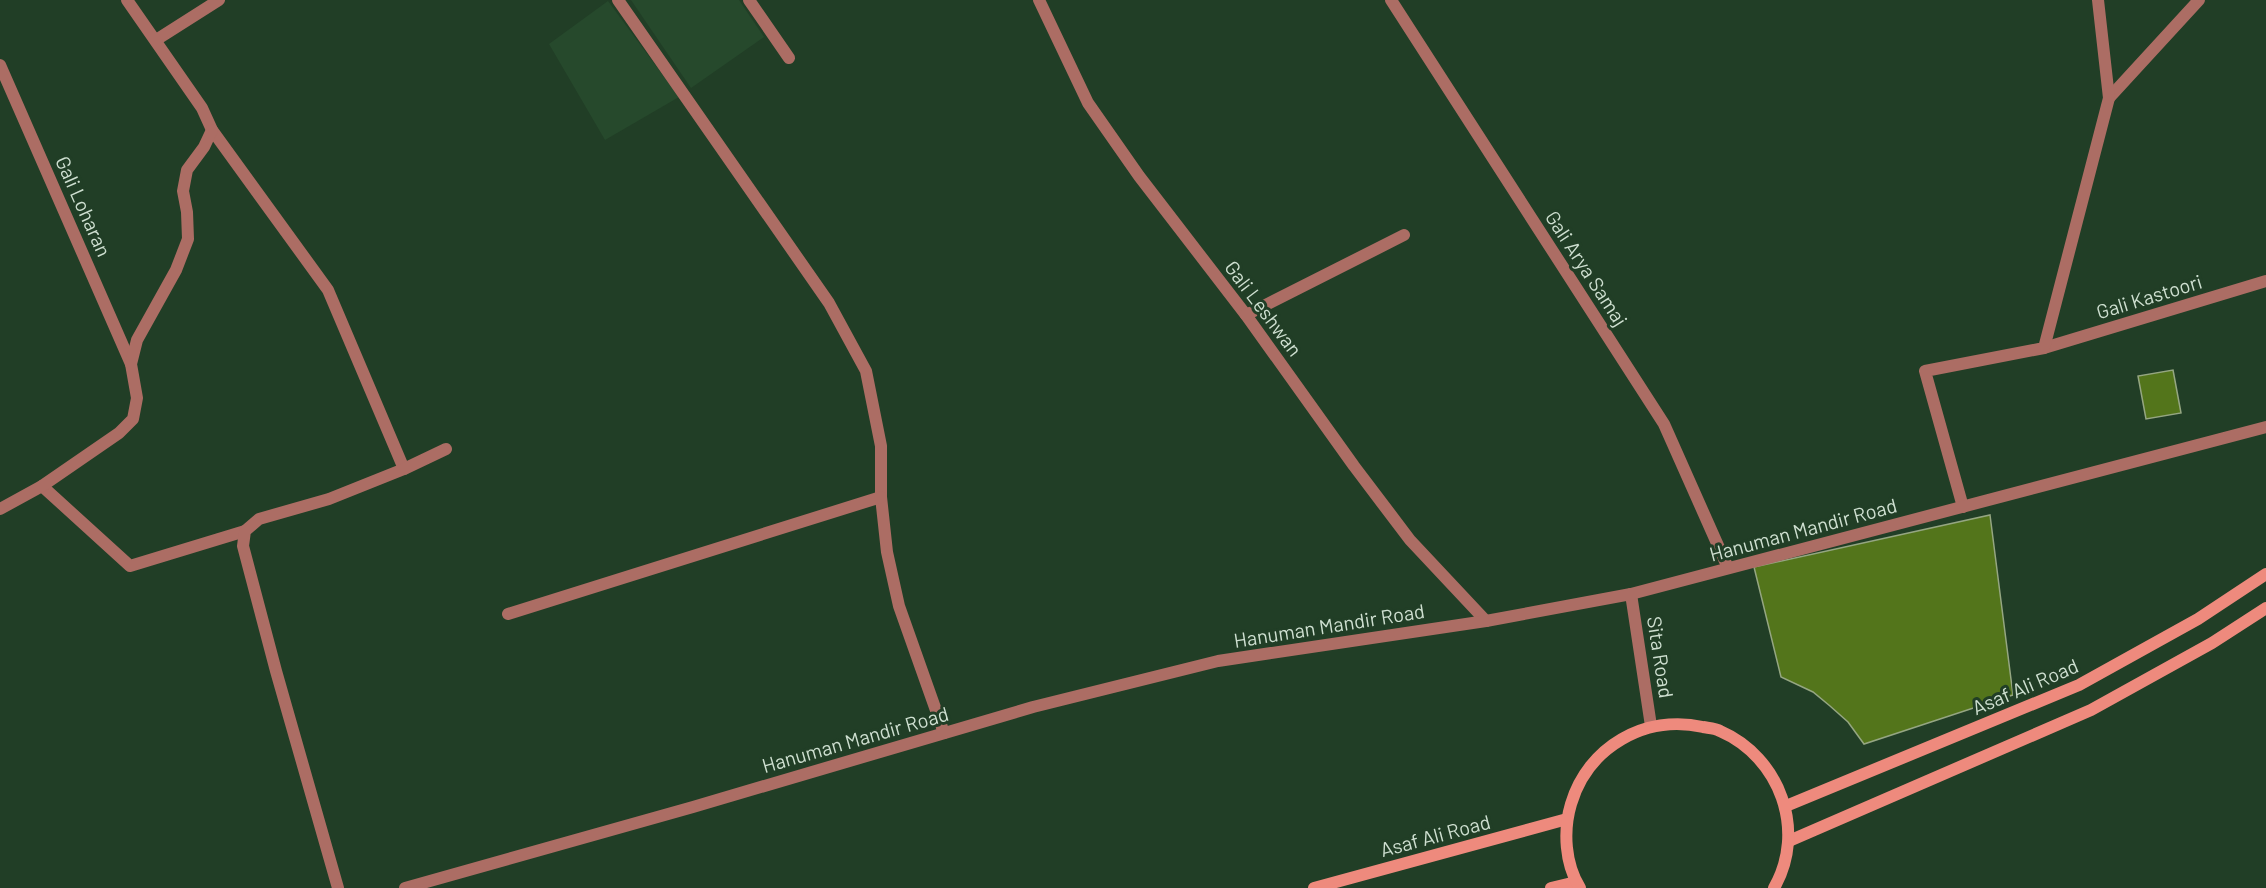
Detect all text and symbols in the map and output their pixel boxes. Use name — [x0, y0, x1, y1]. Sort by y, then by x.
street label: Gali Loharan — [51, 152, 117, 260]
street label: Gali Arya Samaj — [1541, 206, 1633, 330]
street label: Gali Leshwan — [1220, 256, 1308, 360]
street label: Gali Kastoori — [2093, 269, 2205, 323]
street label: Hanuman Mandir Road — [1707, 492, 1899, 566]
street label: Hanuman Mandir Road — [1232, 598, 1426, 652]
street label: Sita Road — [1643, 614, 1679, 700]
street label: Asaf Ali Road — [1968, 653, 2082, 719]
street label: Hanuman Mandir Road — [759, 701, 951, 777]
street label: Asaf Ali Road — [1377, 809, 1493, 861]

